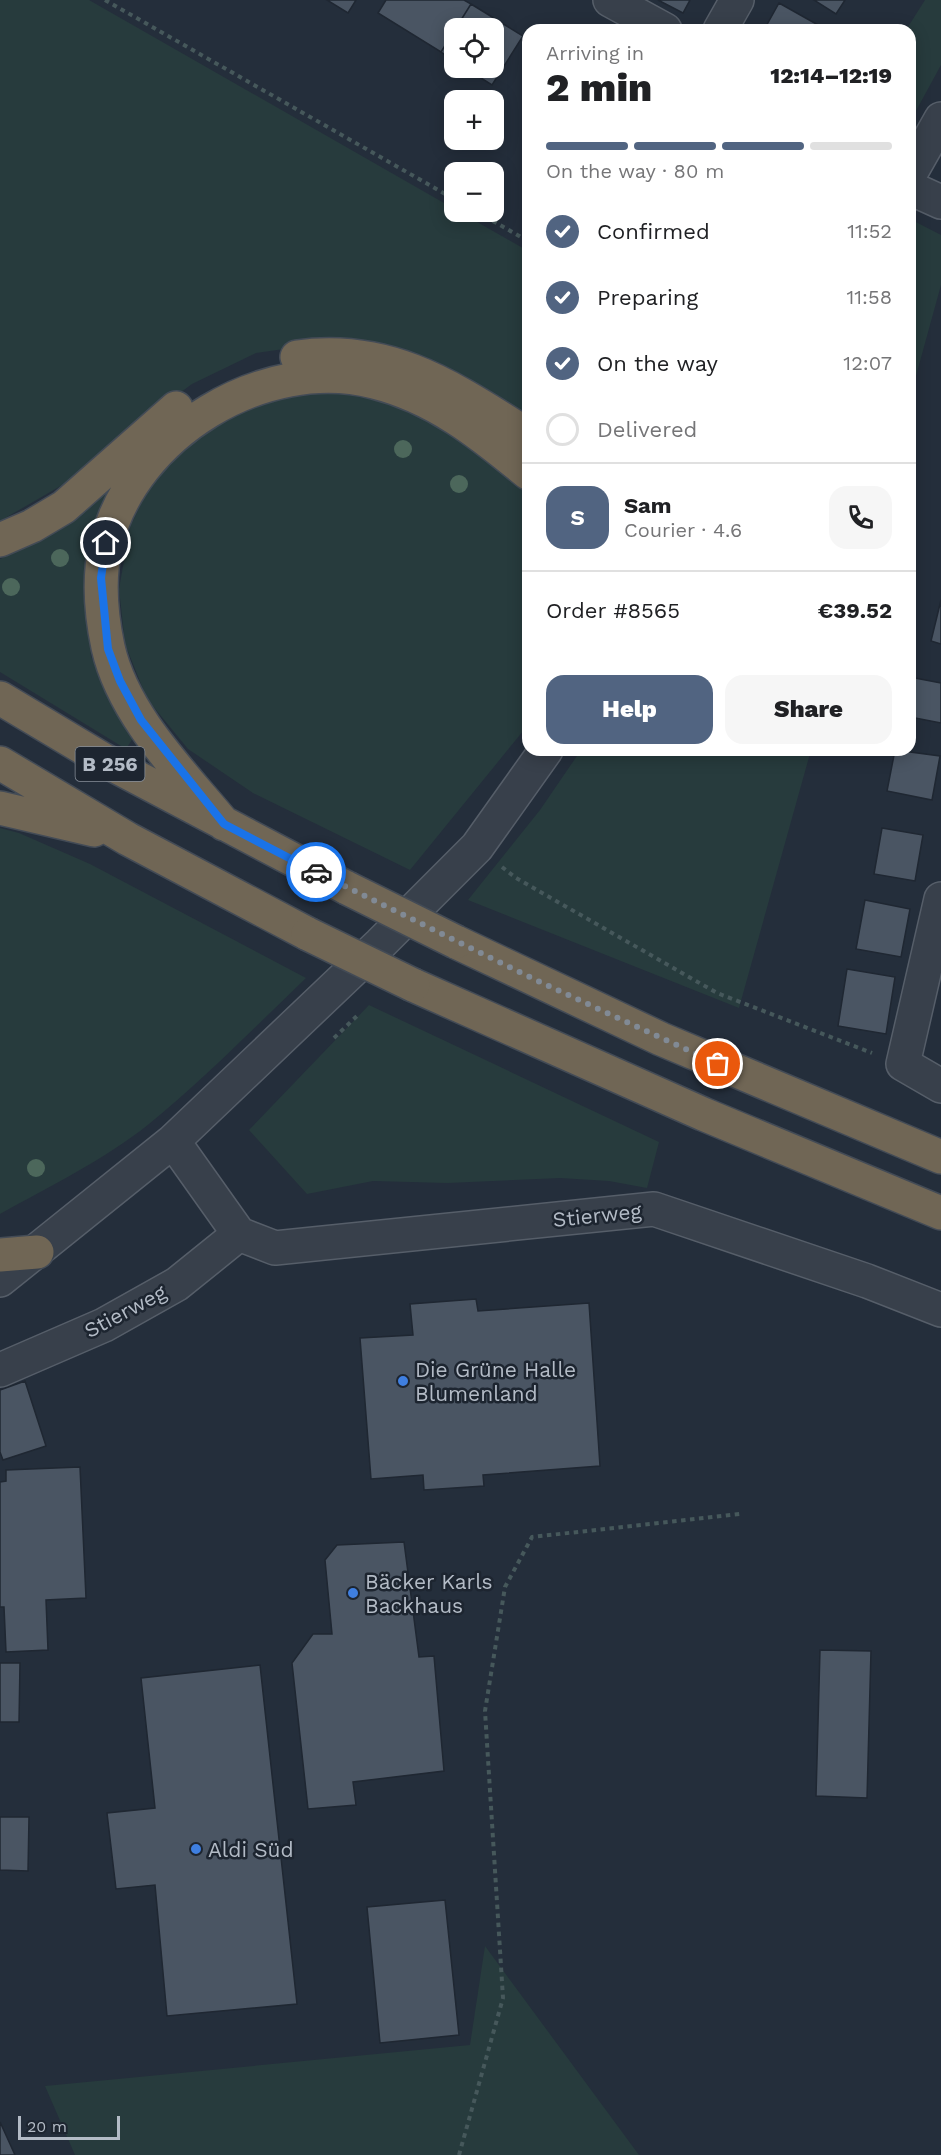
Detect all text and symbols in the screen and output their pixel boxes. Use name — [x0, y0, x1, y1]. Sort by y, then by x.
map controls — [444, 18, 504, 222]
button: locate — [444, 18, 504, 78]
text: Arriving in — [546, 41, 644, 65]
text: 12:14–12:19 — [770, 63, 892, 88]
text: 2 min — [546, 65, 652, 110]
button: + — [444, 90, 504, 150]
text: On the way · 80 m — [546, 159, 724, 183]
button: − — [444, 162, 504, 222]
icon: check — [546, 215, 579, 248]
text: Confirmed — [597, 219, 710, 244]
text: 11:52 — [847, 219, 892, 243]
icon: check — [546, 281, 579, 314]
text: Preparing — [597, 285, 698, 310]
text: 11:58 — [847, 285, 892, 309]
icon: check — [546, 347, 579, 380]
text: On the way — [597, 351, 718, 376]
text: 12:07 — [843, 351, 892, 375]
text: Delivered — [597, 417, 697, 442]
button: phone — [829, 486, 892, 549]
text: Sam — [624, 493, 672, 518]
text: S — [570, 505, 585, 530]
pin — [80, 517, 131, 568]
text: Courier · 4.6 — [624, 518, 742, 542]
icon: home — [89, 526, 122, 559]
text: Order #8565 — [546, 598, 680, 623]
text: €39.52 — [818, 598, 892, 623]
button: Help — [546, 675, 713, 744]
button: Share — [725, 675, 892, 744]
road number: B 256 — [76, 747, 144, 781]
courier — [286, 842, 346, 902]
icon: car — [300, 856, 333, 889]
pin — [692, 1038, 743, 1089]
icon: bag — [701, 1047, 734, 1080]
street label: Stierweg — [551, 1198, 643, 1232]
street label: Stierweg — [80, 1279, 171, 1343]
place label: Die Grüne Halle Blumenland — [415, 1357, 576, 1406]
marker: Die Grüne Halle Blumenland — [396, 1374, 410, 1388]
place label: Bäcker Karls Backhaus — [365, 1569, 493, 1618]
marker: Bäcker Karls Backhaus — [346, 1586, 360, 1600]
place label: Aldi Süd — [208, 1837, 294, 1862]
marker: Aldi Süd — [189, 1842, 203, 1856]
scale bar — [18, 2113, 120, 2140]
text: 20 m — [27, 2117, 67, 2136]

